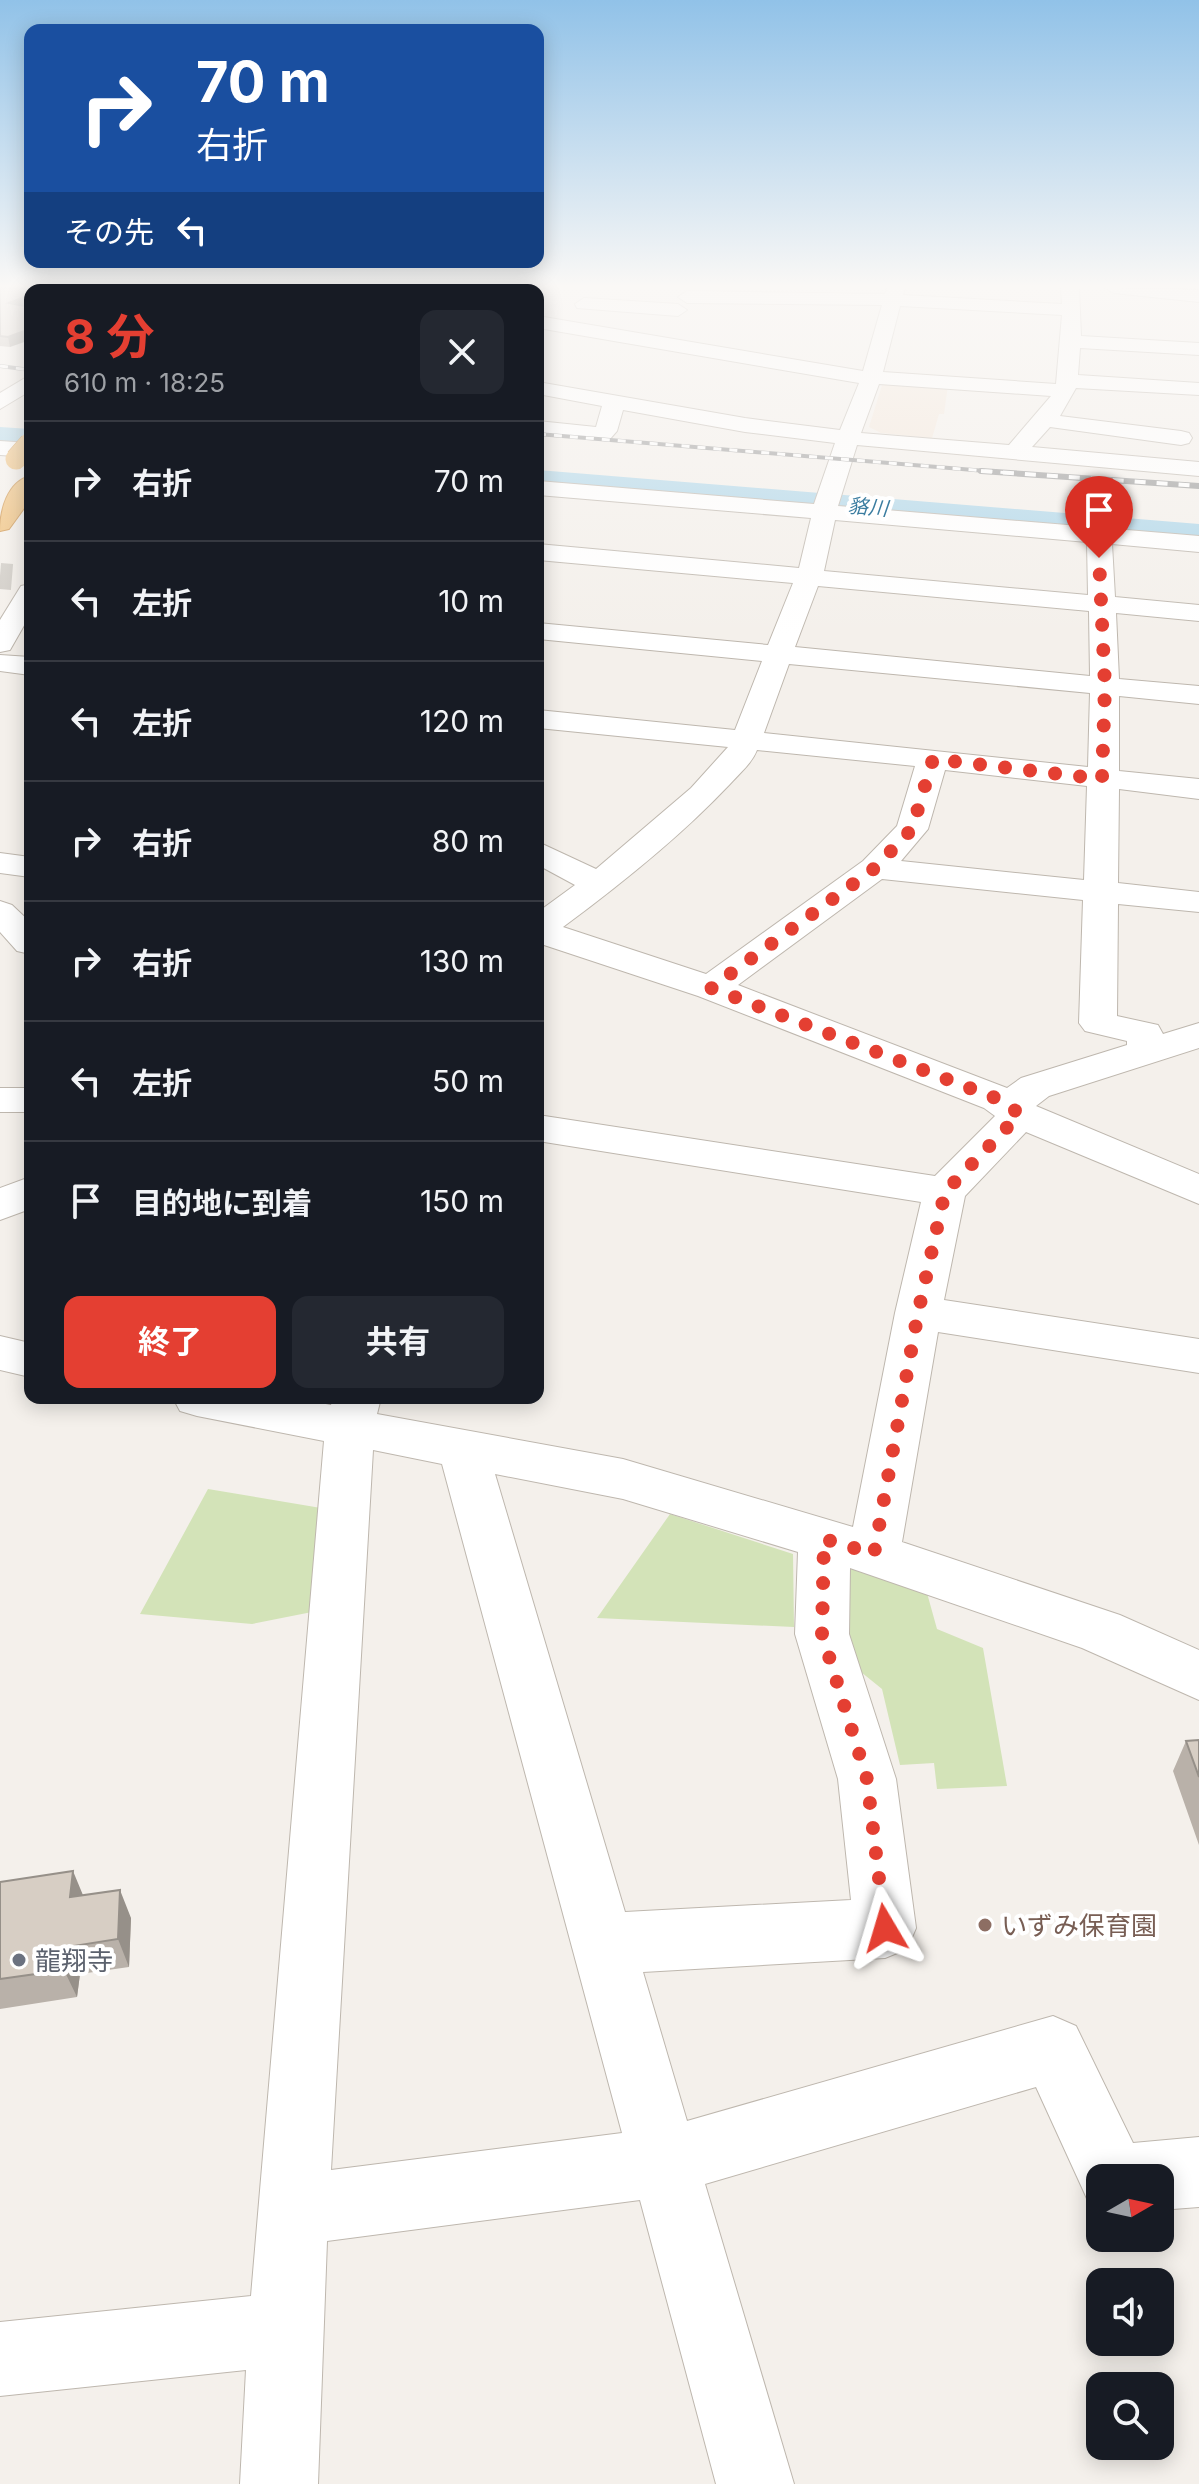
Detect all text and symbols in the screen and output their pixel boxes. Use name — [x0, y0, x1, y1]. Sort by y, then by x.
text: 70 m — [196, 48, 330, 116]
icon: right — [64, 56, 168, 160]
text: 右折 — [196, 123, 268, 167]
icon: left — [170, 208, 214, 252]
text: その先 — [64, 214, 154, 250]
text: 8 分 — [64, 307, 155, 366]
button: close — [420, 310, 504, 394]
text: 610 m · 18:25 — [64, 367, 225, 398]
icon: right — [64, 459, 108, 503]
text: 70 m — [434, 463, 504, 499]
text: 右折 — [132, 465, 192, 501]
pin — [1065, 476, 1133, 558]
icon: arrive — [1077, 488, 1121, 532]
water label: 貉川 — [847, 493, 891, 521]
icon: left — [64, 579, 108, 623]
text: 10 m — [438, 583, 504, 619]
text: 左折 — [132, 585, 192, 621]
icon: left — [64, 699, 108, 743]
text: 120 m — [420, 703, 504, 739]
text: 左折 — [132, 705, 192, 741]
icon: right — [64, 819, 108, 863]
text: 80 m — [432, 823, 504, 859]
text: 右折 — [132, 825, 192, 861]
icon: right — [64, 939, 108, 983]
text: 130 m — [420, 943, 504, 979]
text: 右折 — [132, 945, 192, 981]
icon: left — [64, 1059, 108, 1103]
text: 50 m — [432, 1063, 504, 1099]
text: 左折 — [132, 1065, 192, 1101]
icon: arrive — [64, 1179, 108, 1223]
text: 150 m — [420, 1183, 504, 1219]
text: 目的地に到着 — [132, 1185, 312, 1221]
button: 終了 — [64, 1296, 276, 1388]
button: 共有 — [292, 1296, 504, 1388]
position arrow — [843, 1886, 927, 1970]
place label: いずみ保育園 — [1001, 1910, 1157, 1941]
marker: いずみ保育園 — [976, 1916, 994, 1934]
place label: 龍翔寺 — [35, 1945, 113, 1976]
marker: 龍翔寺 — [10, 1951, 28, 1969]
north arrow — [1086, 2164, 1174, 2252]
map controls — [1086, 2164, 1174, 2460]
button: sound — [1086, 2268, 1174, 2356]
button: search — [1086, 2372, 1174, 2460]

